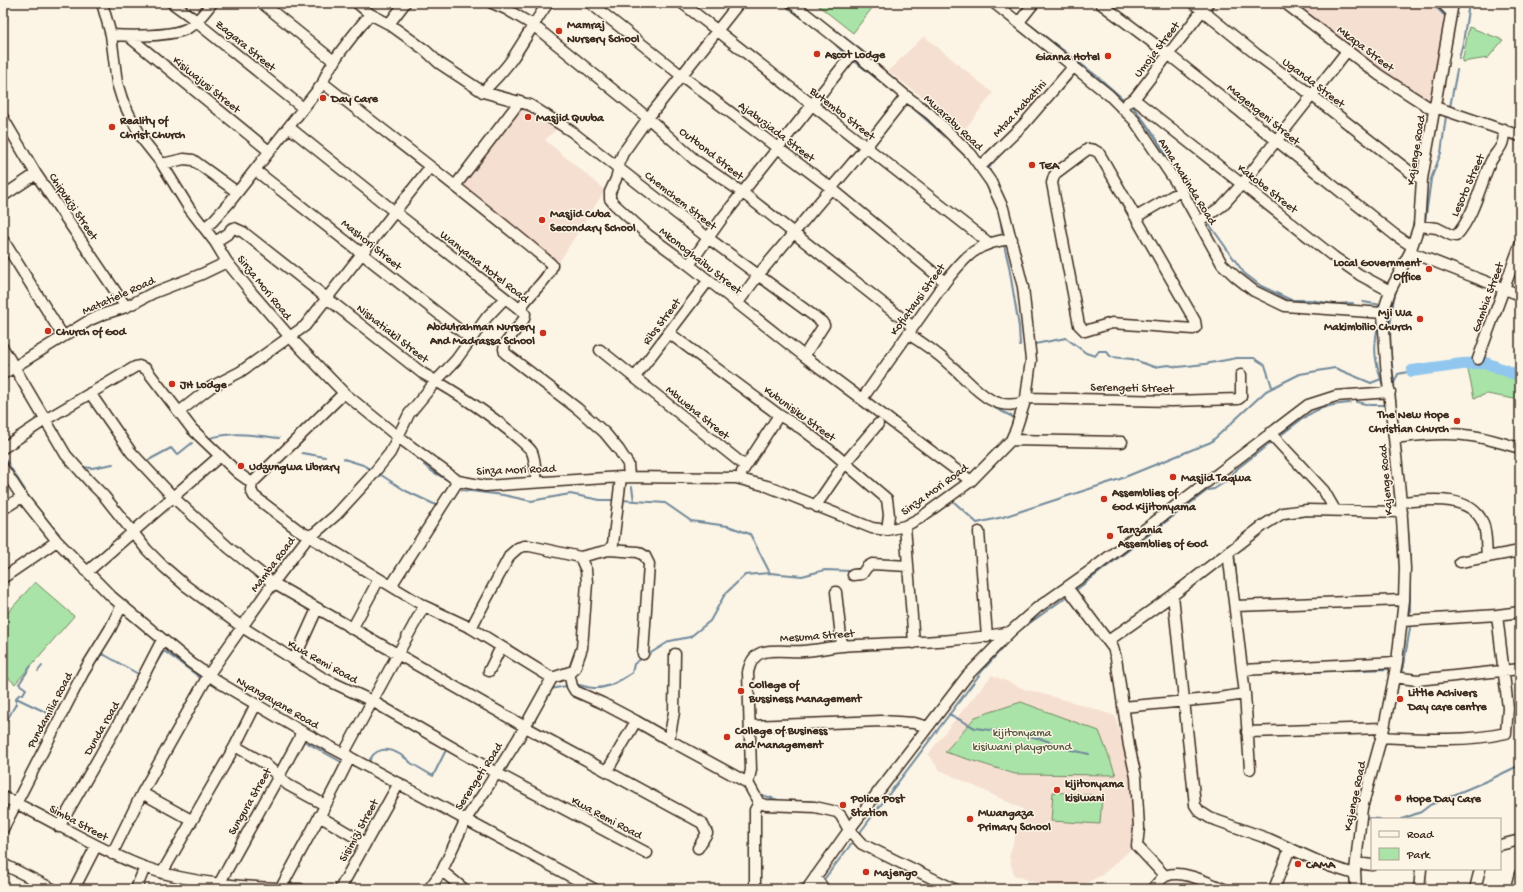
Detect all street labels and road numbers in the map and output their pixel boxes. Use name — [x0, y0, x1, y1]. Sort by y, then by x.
street label: Zagara Street — [212, 18, 279, 76]
street label: Umoja Street — [1132, 19, 1184, 81]
street label: Mkapa Street — [1334, 24, 1397, 76]
street label: Kisiwajusi Street — [169, 54, 243, 118]
street label: Uganda Street — [1279, 56, 1348, 112]
street label: Mtaa Mabatini — [990, 78, 1051, 141]
street label: Magengeni Street — [1223, 82, 1303, 150]
street label: Butembo Street — [806, 84, 878, 145]
street label: Mwarabu Road — [920, 92, 986, 155]
street label: Ajabuziada Street — [735, 99, 818, 167]
street label: Kajenge Road — [1405, 113, 1430, 186]
street label: Outbond Street — [676, 125, 747, 185]
street label: Anna Makinda Road — [1154, 136, 1219, 229]
street label: Lesoto Street — [1449, 151, 1489, 219]
street label: Kakobe Street — [1234, 162, 1300, 218]
street label: Chemchem Street — [641, 169, 720, 235]
street label: Chipukizi Street — [45, 171, 101, 244]
street label: Mashori Street — [338, 217, 405, 275]
street label: Mkonoghaibu Street — [656, 225, 745, 299]
street label: Wanyama Hotel Road — [437, 228, 532, 307]
street label: Sinza Mori Road — [233, 253, 294, 324]
street label: Gambia Street — [1470, 260, 1508, 334]
street label: Kofiatausi Street — [888, 261, 950, 339]
street label: Matatiele Road — [80, 274, 158, 319]
street label: Ribs Street — [641, 295, 685, 348]
street label: Nishatiakil Street — [353, 302, 431, 368]
street label: Serengeti Street — [1090, 381, 1175, 397]
street label: Mbweha Street — [662, 384, 732, 444]
street label: Kubunisiku Street — [760, 384, 838, 446]
street label: Kajenge Road — [1377, 443, 1397, 516]
street label: Sinza Mori Road — [899, 461, 972, 520]
street label: Sinza Mori Road — [476, 463, 557, 479]
street label: Mamba Road — [248, 534, 299, 596]
street label: Mesuma Street — [779, 627, 856, 647]
street label: Kwa Remi Road — [284, 638, 360, 688]
street label: Pundamilia Road — [24, 670, 77, 752]
street label: Nyangayane Road — [233, 674, 322, 734]
street label: Dunda road — [81, 699, 124, 759]
street label: Serengeti Road — [453, 740, 507, 813]
street label: Kajenge Road — [1342, 759, 1370, 832]
street label: Sungura Street — [226, 765, 276, 838]
street label: Kwa Remi Road — [568, 794, 645, 844]
street label: Sisimizi Street — [337, 796, 383, 865]
street label: Simba Street — [46, 802, 111, 846]

